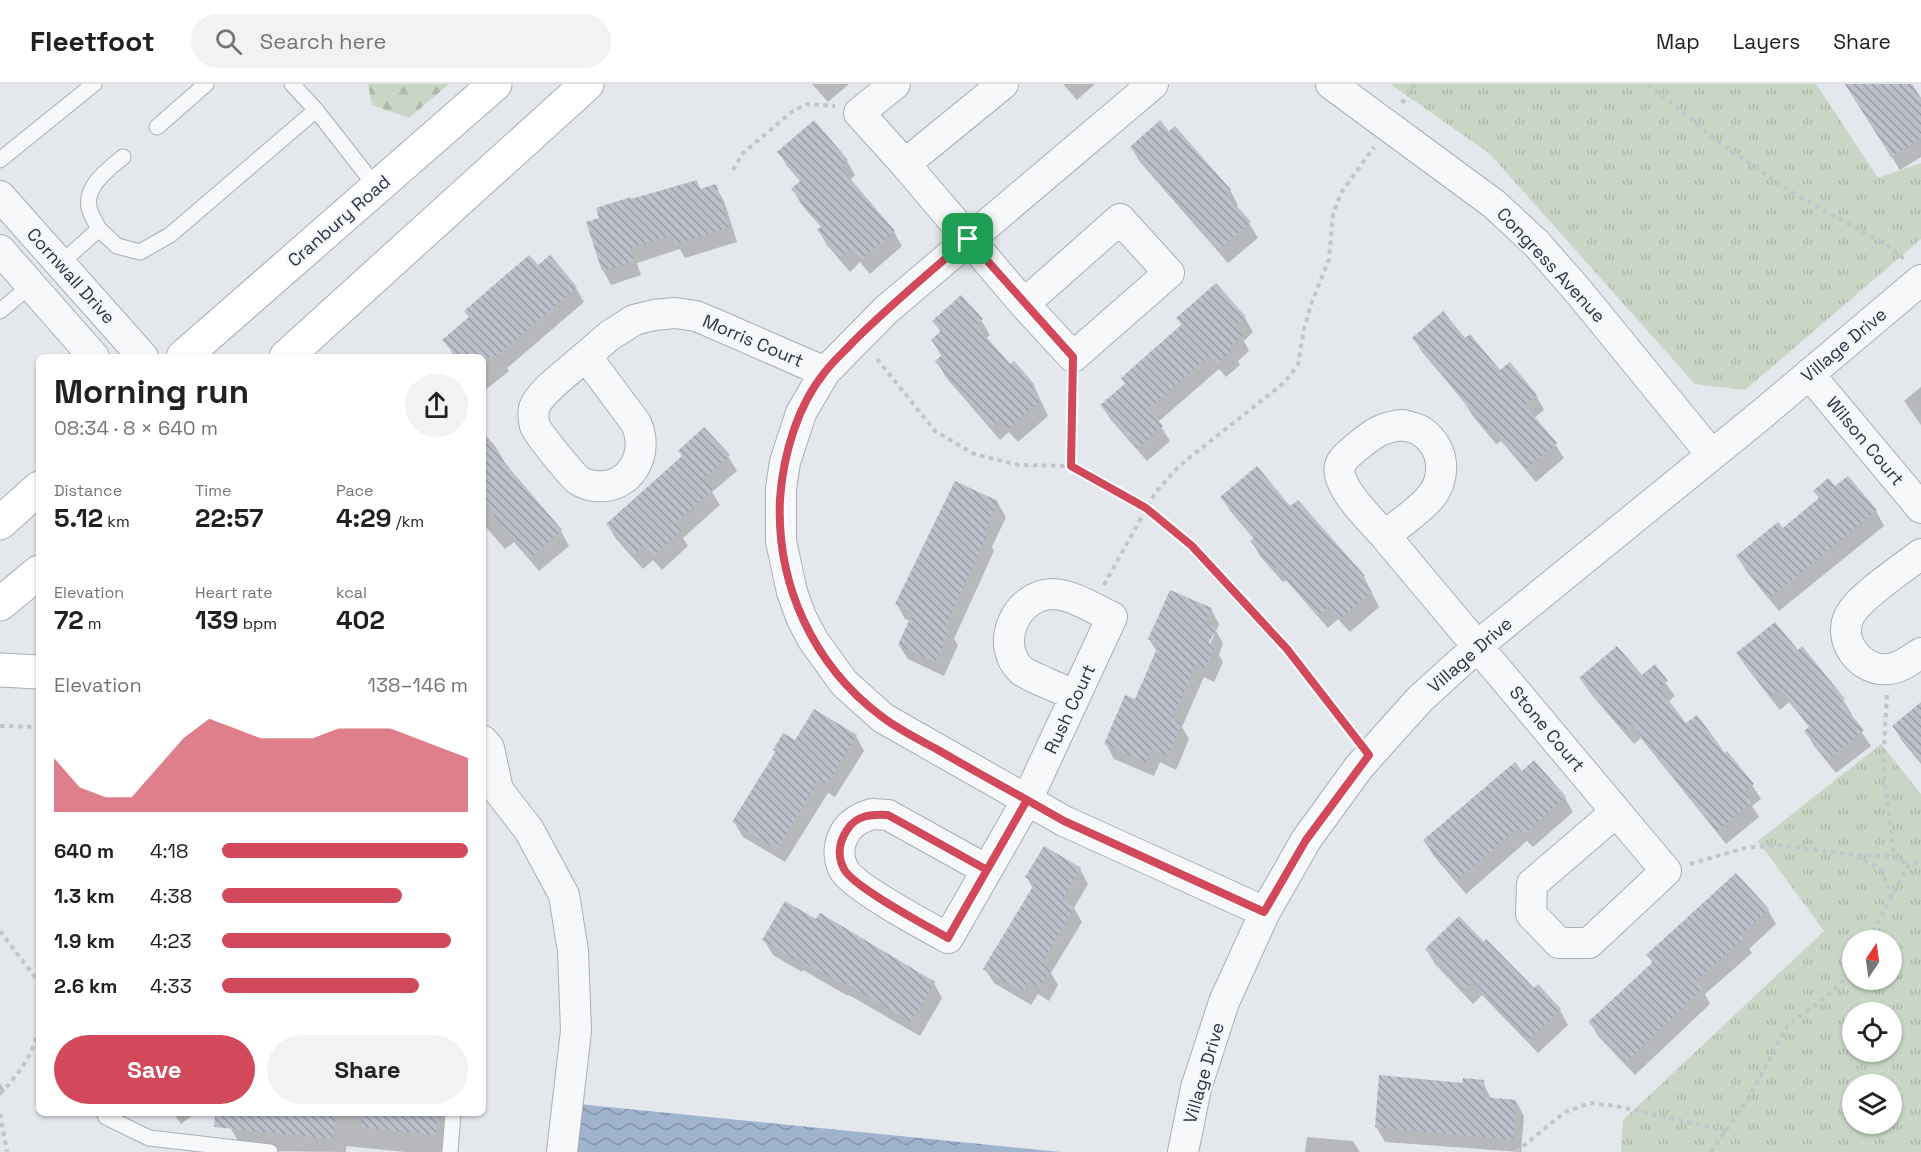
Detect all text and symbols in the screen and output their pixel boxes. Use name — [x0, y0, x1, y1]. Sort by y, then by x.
search box — [191, 14, 611, 68]
text: Fleetfoot — [30, 23, 155, 59]
icon: search — [212, 25, 245, 58]
text: Search here — [260, 27, 387, 55]
text: Map — [1656, 28, 1700, 55]
text: Layers — [1733, 28, 1800, 55]
text: Share — [1833, 28, 1891, 55]
street label: Cranbury Road — [283, 170, 395, 271]
street label: Congress Avenue — [1492, 202, 1611, 327]
pin — [942, 213, 993, 264]
icon: arrive — [951, 222, 984, 255]
street label: Cornwall Drive — [22, 223, 121, 329]
street label: Village Drive — [1796, 302, 1891, 387]
street label: Morris Court — [699, 309, 807, 372]
text: Morning run — [54, 371, 249, 413]
button: share — [405, 374, 468, 437]
street label: Wilson Court — [1821, 391, 1909, 490]
text: 08:34 · 8 × 640 m — [54, 415, 218, 441]
text: Distance — [54, 480, 122, 501]
text: Time — [195, 480, 231, 501]
text: Pace — [336, 480, 373, 501]
text: 5.12 — [54, 501, 103, 535]
text: 22:57 — [195, 501, 263, 535]
text: 4:29 — [336, 501, 392, 535]
text: km — [103, 511, 130, 532]
text: /km — [392, 511, 424, 532]
text: Elevation — [54, 582, 124, 603]
text: Heart rate — [195, 582, 273, 603]
text: kcal — [336, 582, 367, 603]
text: 72 — [54, 603, 84, 637]
text: 139 — [195, 603, 239, 637]
text: 402 — [336, 603, 385, 637]
street label: Village Drive — [1423, 612, 1517, 698]
text: m — [84, 613, 102, 634]
text: bpm — [239, 613, 277, 634]
street label: Rush Court — [1039, 660, 1100, 757]
text: Elevation — [54, 672, 142, 698]
text: 138–146 m — [368, 672, 468, 698]
street label: Stone Court — [1505, 681, 1590, 776]
text: 640 m — [54, 838, 114, 864]
text: 4:18 — [150, 838, 188, 864]
text: 1.3 km — [54, 883, 115, 909]
text: 4:38 — [150, 883, 192, 909]
text: 1.9 km — [54, 928, 115, 954]
text: 4:23 — [150, 928, 192, 954]
north arrow — [1842, 930, 1902, 990]
map controls — [1842, 930, 1902, 1134]
text: 2.6 km — [54, 973, 117, 999]
text: 4:33 — [150, 973, 192, 999]
button: locate — [1842, 1002, 1902, 1062]
street label: Village Drive — [1178, 1019, 1229, 1126]
button: Save — [54, 1035, 255, 1104]
button: Share — [267, 1035, 468, 1104]
button: layers — [1842, 1074, 1902, 1134]

